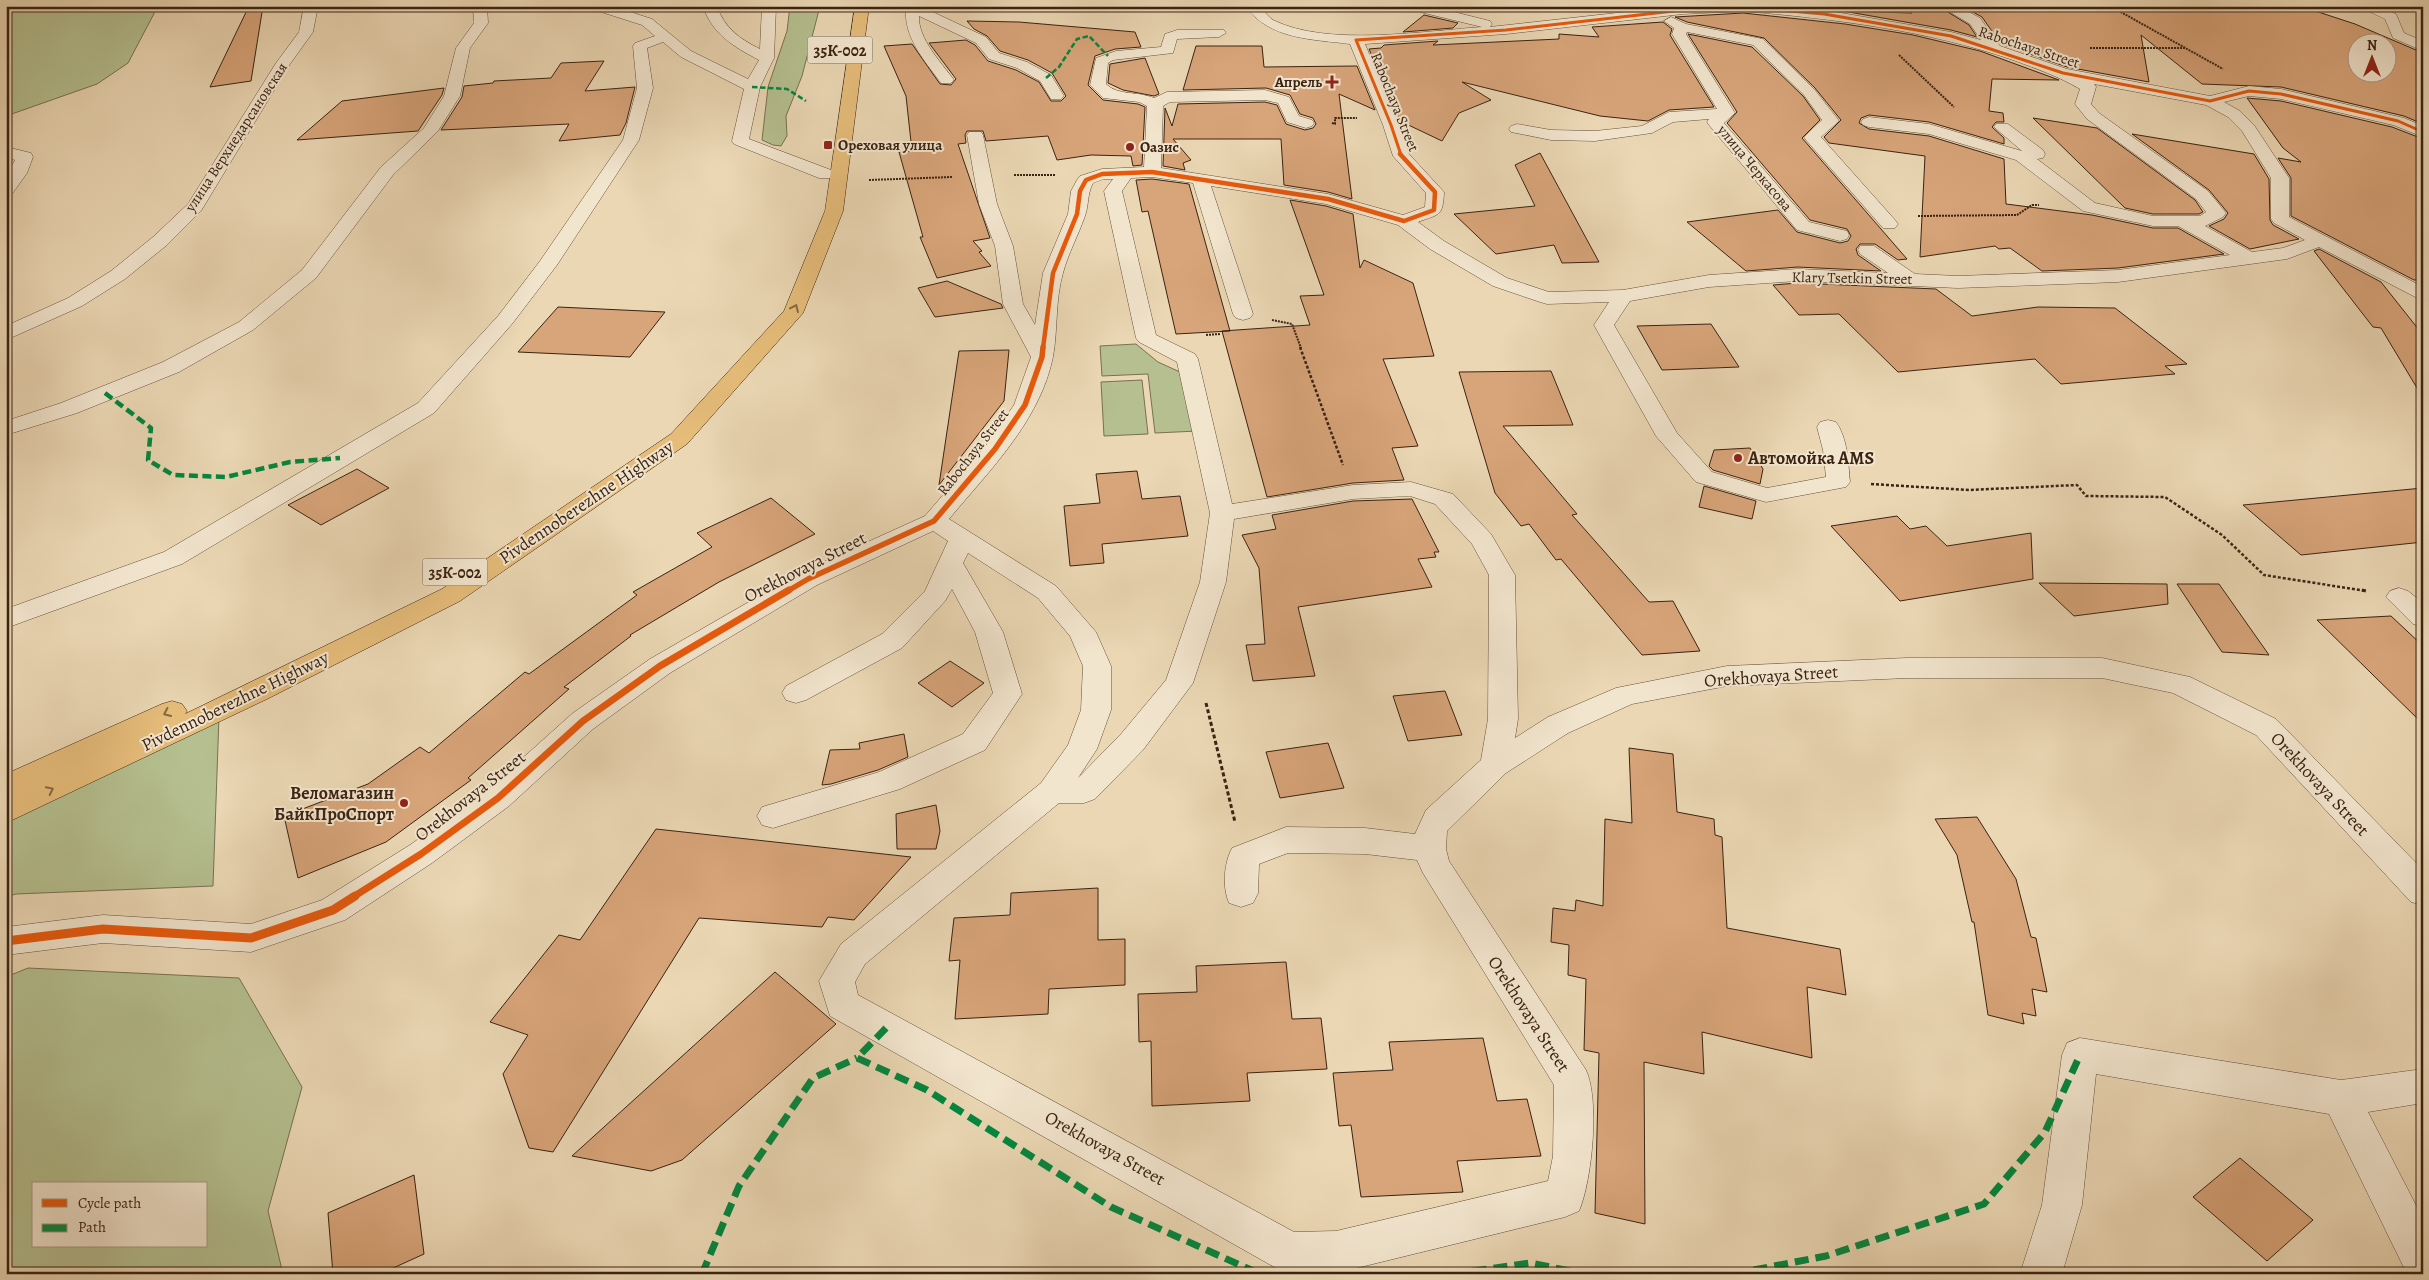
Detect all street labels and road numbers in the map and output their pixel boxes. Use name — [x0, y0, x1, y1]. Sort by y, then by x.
street label: Rabochaya Street — [1976, 21, 2082, 73]
road number: 35К-002 — [808, 36, 872, 64]
street label: Rabochaya Street — [1366, 49, 1424, 155]
street label: улица Верхнедарсановская — [180, 58, 292, 216]
street label: улица Черкасова — [1712, 120, 1797, 215]
street label: Klary Tsetkin Street — [1791, 267, 1913, 289]
street label: Rabochaya Street — [933, 404, 1013, 500]
street label: Pivdennoberezhne Highway — [494, 434, 679, 569]
street label: Orekhovaya Street — [740, 526, 870, 608]
road number: 35К-002 — [422, 558, 488, 586]
street label: Pivdennoberezhne Highway — [137, 645, 334, 757]
street label: Orekhovaya Street — [1703, 659, 1839, 693]
street label: Orekhovaya Street — [2265, 727, 2375, 841]
street label: Orekhovaya Street — [410, 745, 530, 847]
street label: Orekhovaya Street — [1482, 951, 1576, 1077]
street label: Orekhovaya Street — [1040, 1105, 1170, 1191]

